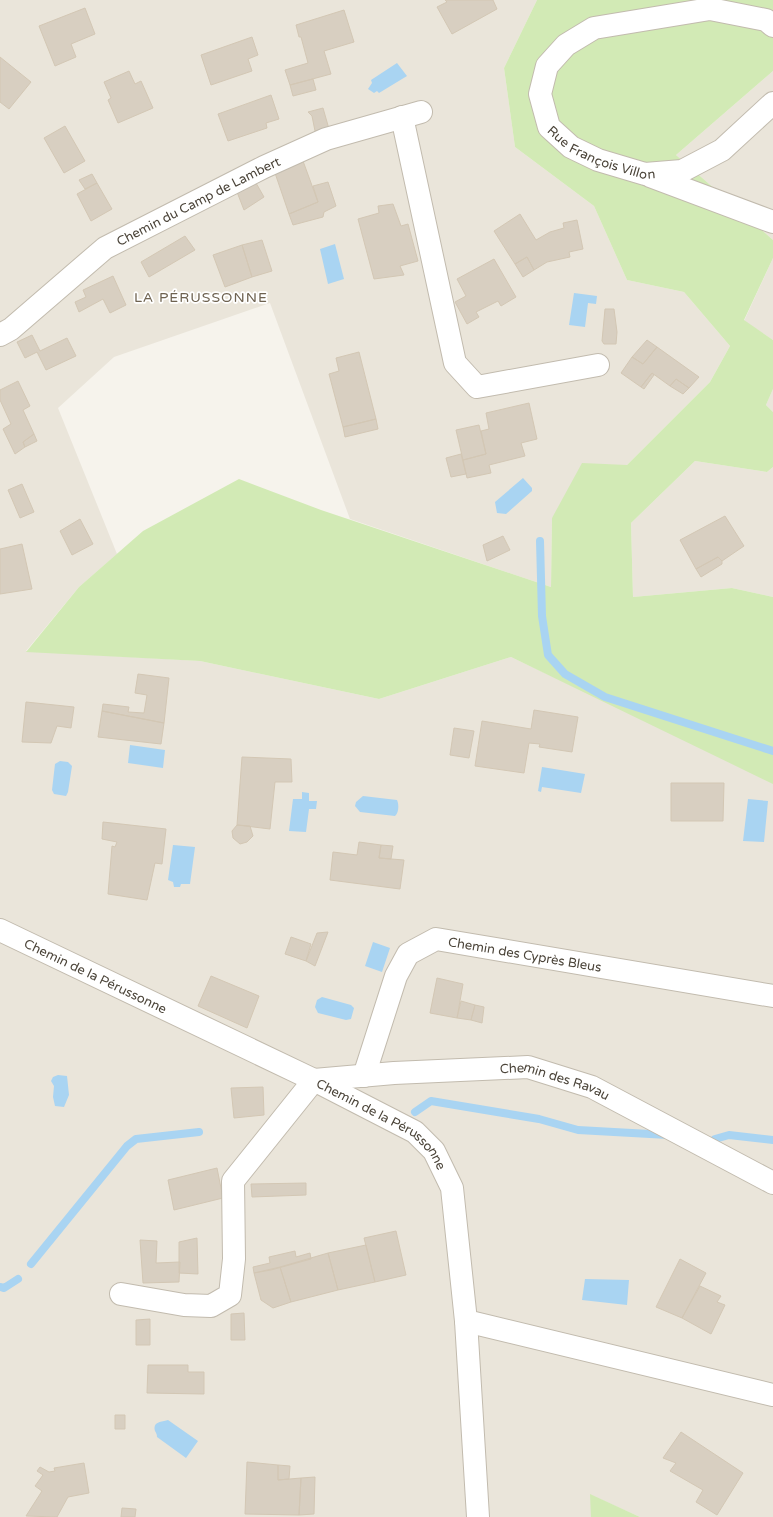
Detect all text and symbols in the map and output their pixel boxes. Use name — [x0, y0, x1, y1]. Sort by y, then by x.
street label: Rue François Villon — [544, 123, 656, 183]
street label: Chemin du Camp de Lambert — [114, 154, 283, 250]
district label: LA PÉRUSSONNE — [134, 289, 268, 306]
street label: Chemin des Cyprès Bleus — [447, 934, 603, 976]
street label: Chemin de la Pérussonne — [21, 936, 169, 1017]
street label: Chemin des Ravau — [499, 1059, 612, 1104]
street label: Chemin de la Pérussonne — [313, 1076, 449, 1173]

